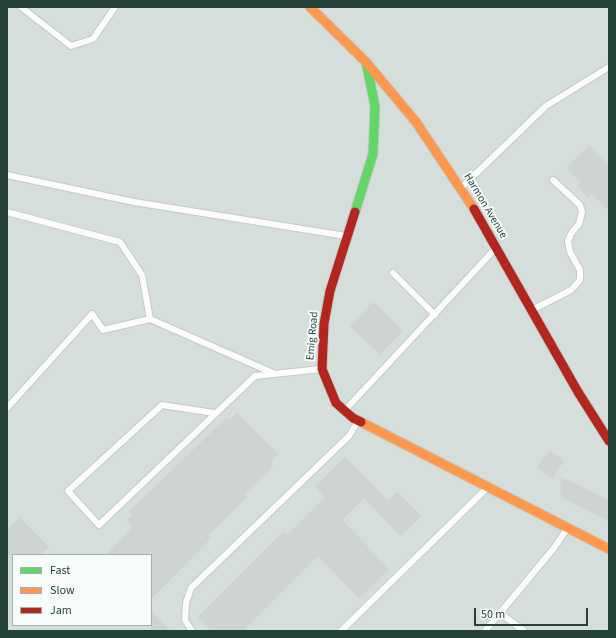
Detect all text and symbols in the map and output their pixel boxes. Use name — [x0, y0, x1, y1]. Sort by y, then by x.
street label: Harmon Avenue — [460, 171, 510, 241]
street label: Emig Road — [304, 311, 322, 361]
legend — [12, 554, 152, 626]
text: Fast — [50, 562, 70, 579]
text: Slow — [50, 582, 75, 599]
scale bar — [476, 600, 590, 626]
text: Jam — [50, 602, 72, 619]
text: 50 m — [481, 606, 505, 623]

